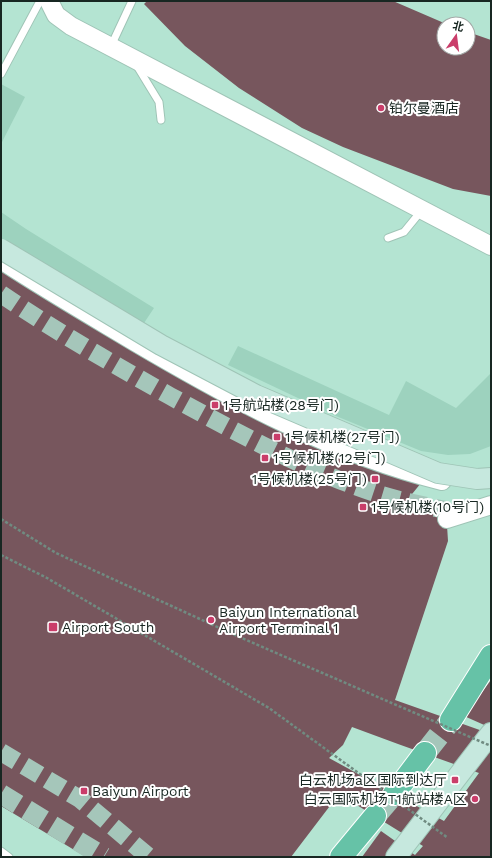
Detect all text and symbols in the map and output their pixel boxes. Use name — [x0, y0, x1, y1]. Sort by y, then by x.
north arrow — [436, 16, 476, 56]
text: 北 — [451, 19, 465, 34]
place label: 铂尔曼酒店 — [389, 100, 459, 116]
marker: 铂尔曼酒店 — [376, 103, 386, 113]
place label: 1号航站楼(28号门) — [223, 397, 339, 413]
marker: 1号航站楼(28号门) — [210, 400, 220, 410]
place label: 1号候机楼(27号门) — [285, 429, 400, 445]
marker: 1号候机楼(27号门) — [272, 432, 282, 442]
place label: 1号候机楼(12号门) — [273, 450, 386, 466]
marker: 1号候机楼(12号门) — [260, 453, 270, 463]
place label: 1号候机楼(25号门) — [252, 471, 367, 487]
marker: 1号候机楼(25号门) — [370, 474, 380, 484]
place label: 1号候机楼(10号门) — [371, 499, 484, 515]
marker: 1号候机楼(10号门) — [358, 502, 368, 512]
place label: Baiyun International Airport Terminal 1 — [219, 604, 357, 636]
marker: Baiyun International Airport Terminal 1 — [206, 615, 216, 625]
place label: Airport South — [62, 619, 154, 635]
marker: Airport South — [47, 621, 59, 633]
place label: 白云机场a区国际到达厅 — [299, 772, 447, 788]
marker: 白云机场a区国际到达厅 — [450, 775, 460, 785]
place label: Baiyun Airport — [92, 783, 189, 799]
marker: Baiyun Airport — [79, 786, 89, 796]
place label: 白云国际机场T1航站楼A区 — [304, 791, 467, 807]
marker: 白云国际机场T1航站楼A区 — [470, 794, 480, 804]

